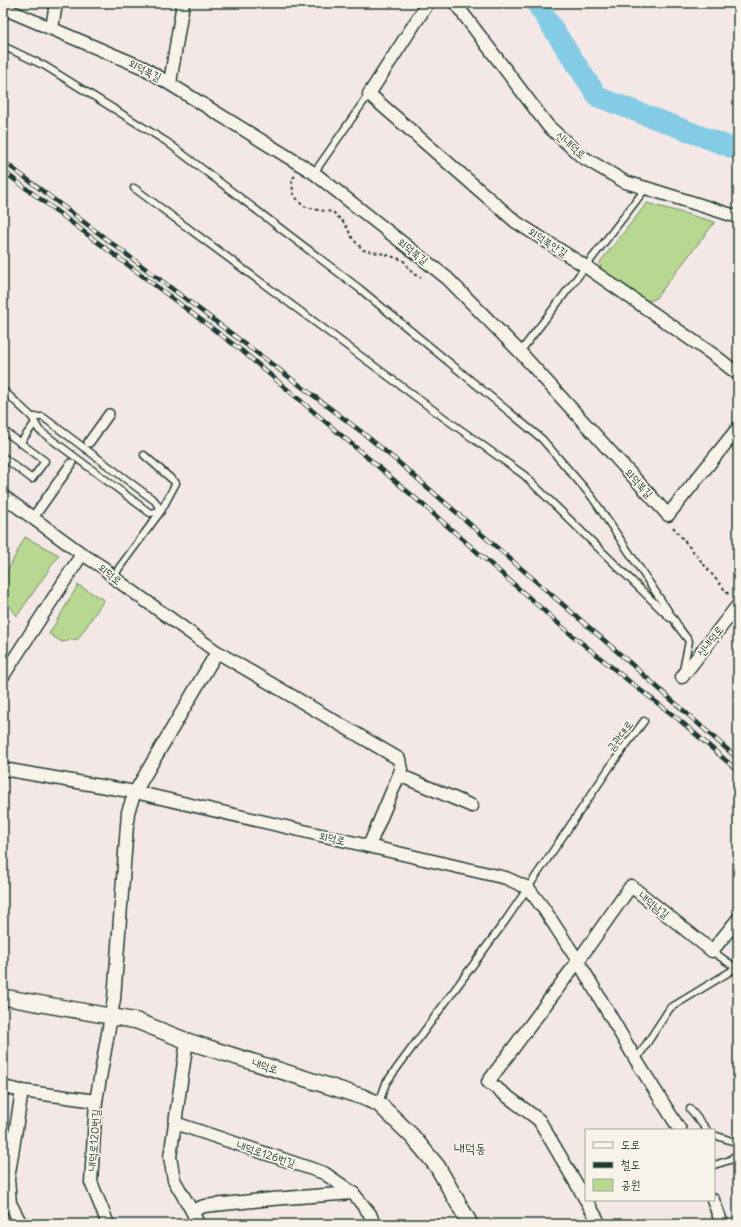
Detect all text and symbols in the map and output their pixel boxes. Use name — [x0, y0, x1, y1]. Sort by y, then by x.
street label: 외덕북길 — [126, 56, 164, 84]
street label: 신내덕로 — [553, 128, 589, 162]
street label: 외덕북안길 — [526, 224, 570, 260]
street label: 외덕북길 — [395, 235, 431, 268]
street label: 외덕북길 — [622, 465, 656, 501]
street label: 외덕로 — [95, 560, 125, 588]
street label: 신내덕로 — [694, 623, 727, 659]
street label: 금관대로 — [604, 718, 636, 754]
street label: 외덕로 — [317, 828, 347, 848]
street label: 내덕남길 — [636, 889, 672, 922]
street label: 내덕로 — [250, 1055, 280, 1077]
street label: 내덕로120번길 — [85, 1109, 103, 1171]
legend — [585, 1129, 715, 1201]
text: 도로 — [621, 1137, 640, 1152]
street label: 내덕로126번길 — [235, 1138, 297, 1170]
district label: 내덕동 — [454, 1140, 486, 1157]
text: 철도 — [621, 1157, 640, 1172]
text: 공원 — [621, 1177, 640, 1192]

